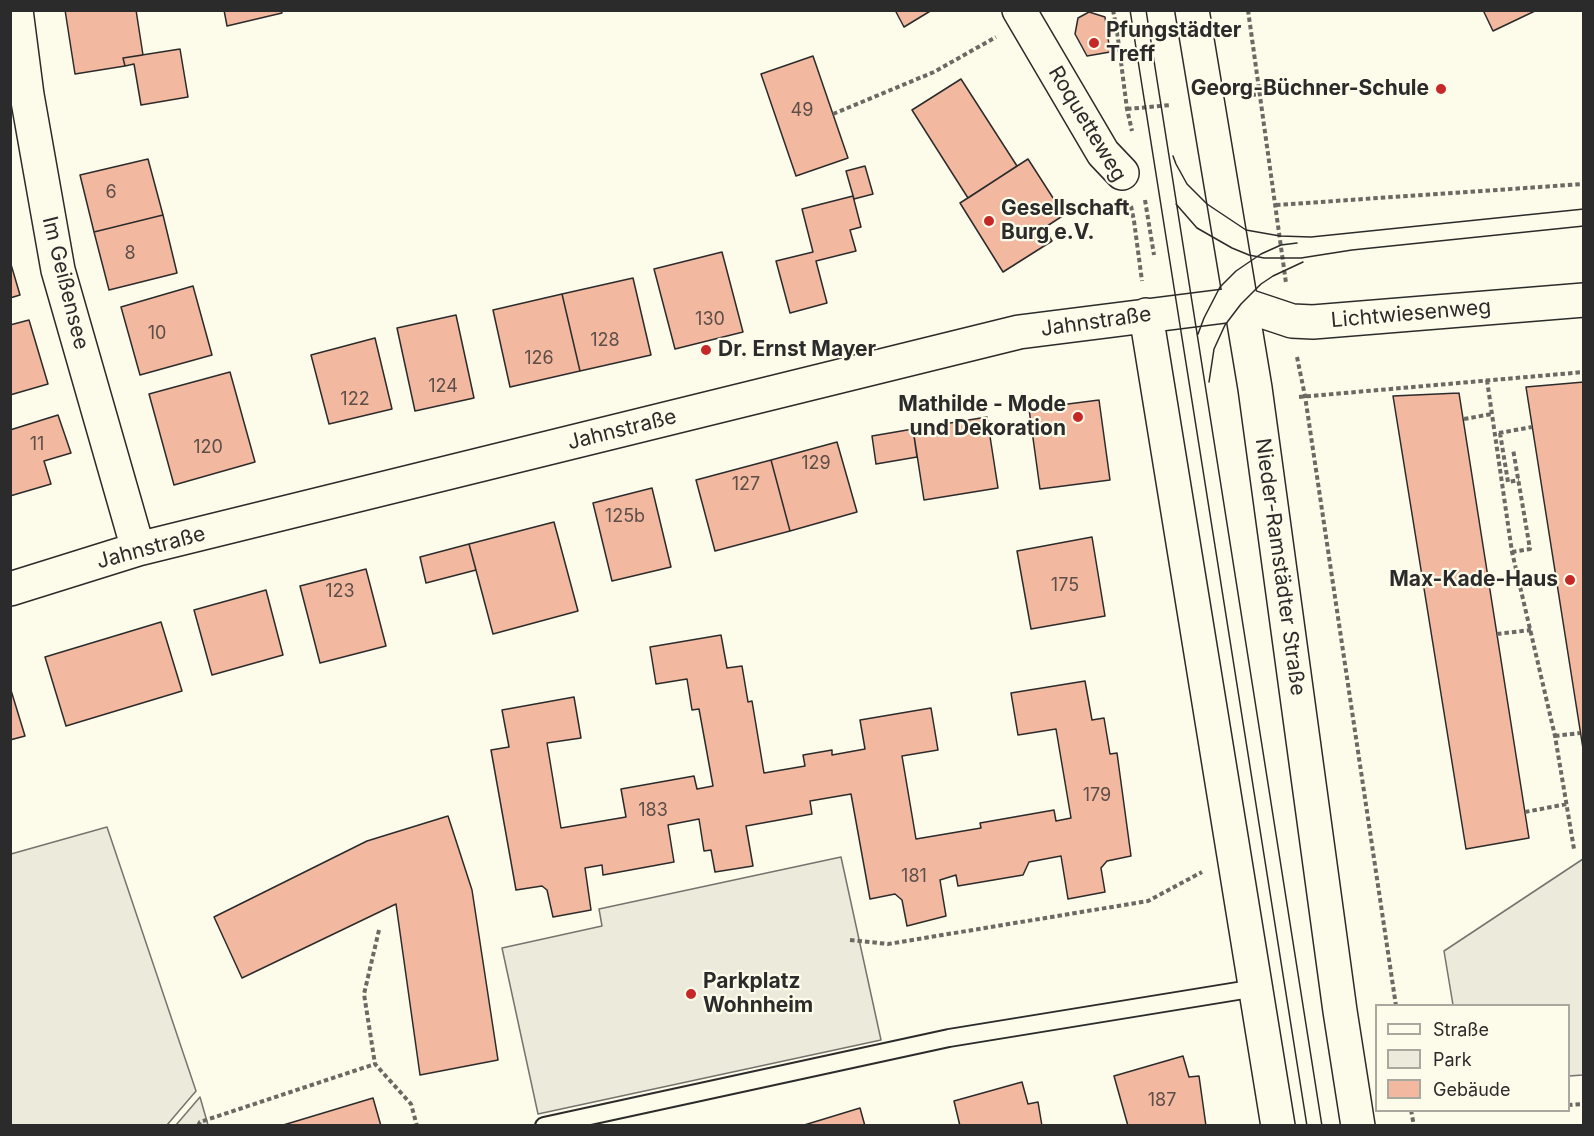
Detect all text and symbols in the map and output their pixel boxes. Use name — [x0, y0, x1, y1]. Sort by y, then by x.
place label: Pfungstädter Treff — [1106, 18, 1241, 68]
marker: Pfungstädter Treff — [1087, 36, 1101, 50]
street label: Roquetteweg — [1043, 62, 1131, 186]
place label: Georg-Büchner-Schule — [1191, 76, 1429, 102]
marker: Georg-Büchner-Schule — [1434, 82, 1448, 96]
house number: 49 — [791, 100, 813, 122]
house number: 6 — [105, 182, 117, 204]
place label: Gesellschaft Burg e.V. — [1001, 196, 1130, 246]
street label: Im Geißensee — [36, 214, 94, 352]
marker: Gesellschaft Burg e.V. — [982, 214, 996, 228]
house number: 8 — [124, 243, 136, 265]
street label: Lichtwiesenweg — [1330, 294, 1492, 334]
street label: Jahnstraße — [1039, 302, 1153, 342]
house number: 130 — [695, 309, 725, 331]
house number: 10 — [148, 323, 166, 345]
house number: 128 — [590, 330, 620, 352]
place label: Dr. Ernst Mayer — [718, 337, 876, 363]
marker: Dr. Ernst Mayer — [699, 343, 713, 357]
house number: 126 — [524, 348, 554, 370]
house number: 124 — [428, 376, 458, 398]
house number: 122 — [340, 389, 370, 411]
place label: Mathilde - Mode und Dekoration — [898, 392, 1066, 442]
street label: Jahnstraße — [565, 404, 679, 456]
marker: Mathilde - Mode und Dekoration — [1071, 410, 1085, 424]
house number: 11 — [30, 434, 44, 456]
house number: 120 — [193, 437, 223, 459]
street label: Nieder-Ramstädter Straße — [1249, 437, 1311, 697]
house number: 129 — [801, 453, 831, 475]
house number: 127 — [732, 474, 760, 496]
house number: 125b — [605, 506, 645, 528]
street label: Jahnstraße — [94, 521, 208, 575]
place label: Max-Kade-Haus — [1389, 567, 1558, 593]
marker: Max-Kade-Haus — [1563, 573, 1577, 587]
house number: 175 — [1051, 575, 1079, 597]
house number: 123 — [325, 581, 355, 603]
house number: 179 — [1083, 785, 1111, 807]
house number: 183 — [638, 800, 668, 822]
house number: 181 — [901, 866, 927, 888]
place label: Parkplatz Wohnheim — [703, 969, 813, 1019]
marker: Parkplatz Wohnheim — [684, 987, 698, 1001]
legend — [1375, 1004, 1570, 1112]
text: Straße — [1433, 1019, 1489, 1040]
text: Park — [1433, 1049, 1472, 1070]
text: Gebäude — [1433, 1079, 1510, 1100]
house number: 187 — [1148, 1090, 1176, 1112]

